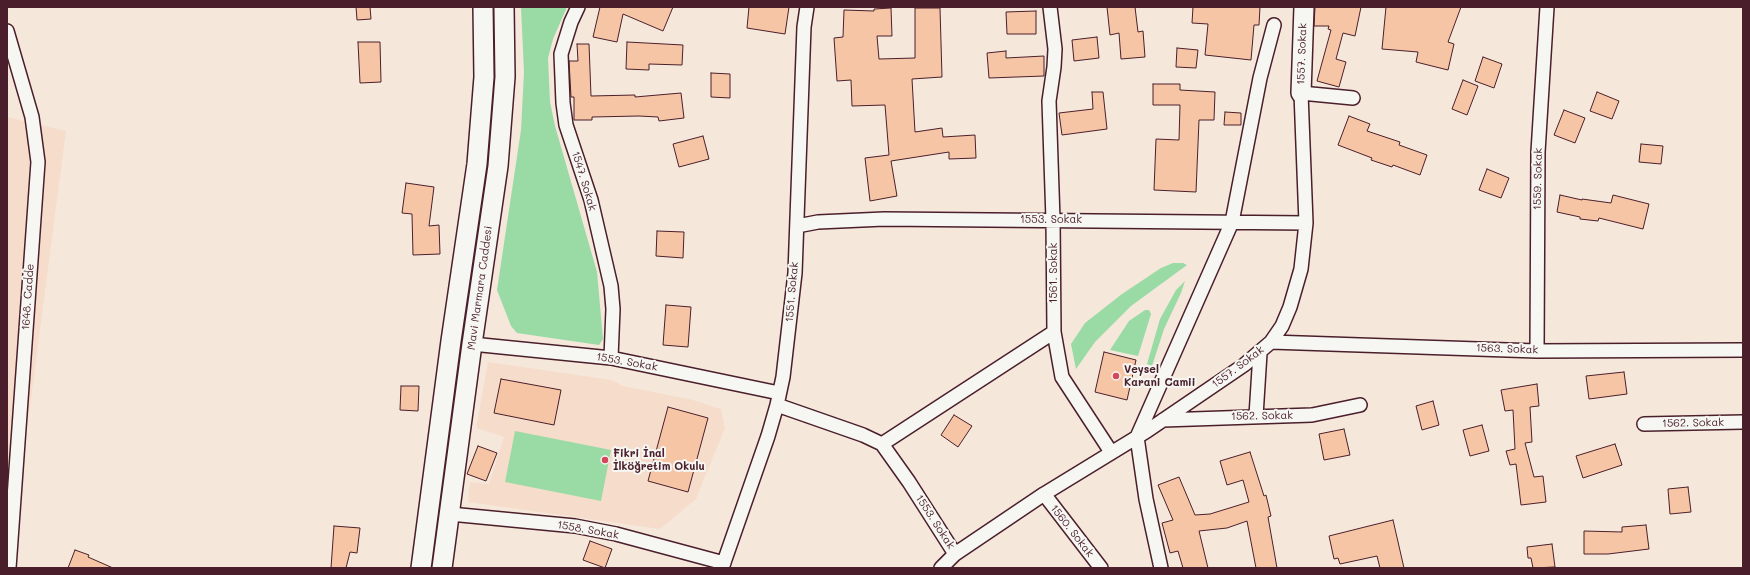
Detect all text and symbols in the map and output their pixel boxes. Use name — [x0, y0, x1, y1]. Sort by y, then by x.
street label: 1557. Sokak — [1294, 23, 1310, 85]
street label: 1559. Sokak — [1531, 148, 1545, 210]
street label: 1547. Sokak — [569, 149, 599, 213]
street label: 1553. Sokak — [1020, 213, 1082, 227]
street label: Mavi Marmara Caddesi — [465, 225, 495, 351]
street label: 1561. Sokak — [1047, 243, 1061, 303]
street label: 1551. Sokak — [783, 261, 801, 323]
street label: 1648. Cadde — [19, 263, 37, 331]
street label: 1563. Sokak — [1476, 341, 1538, 357]
street label: 1557. Sokak — [1209, 343, 1267, 391]
street label: 1553. Sokak — [595, 350, 659, 374]
place label: Veysel Karani Camii — [1124, 363, 1196, 389]
marker: Veysel Karani Camii — [1111, 371, 1121, 381]
street label: 1562. Sokak — [1231, 409, 1293, 423]
street label: 1562. Sokak — [1662, 416, 1724, 430]
place label: Fikri İnal İlköğretim Okulu — [613, 447, 705, 473]
marker: Fikri İnal İlköğretim Okulu — [600, 455, 610, 465]
street label: 1553. Sokak — [913, 492, 957, 552]
street label: 1560. Sokak — [1047, 502, 1097, 560]
street label: 1558. Sokak — [556, 518, 620, 542]

